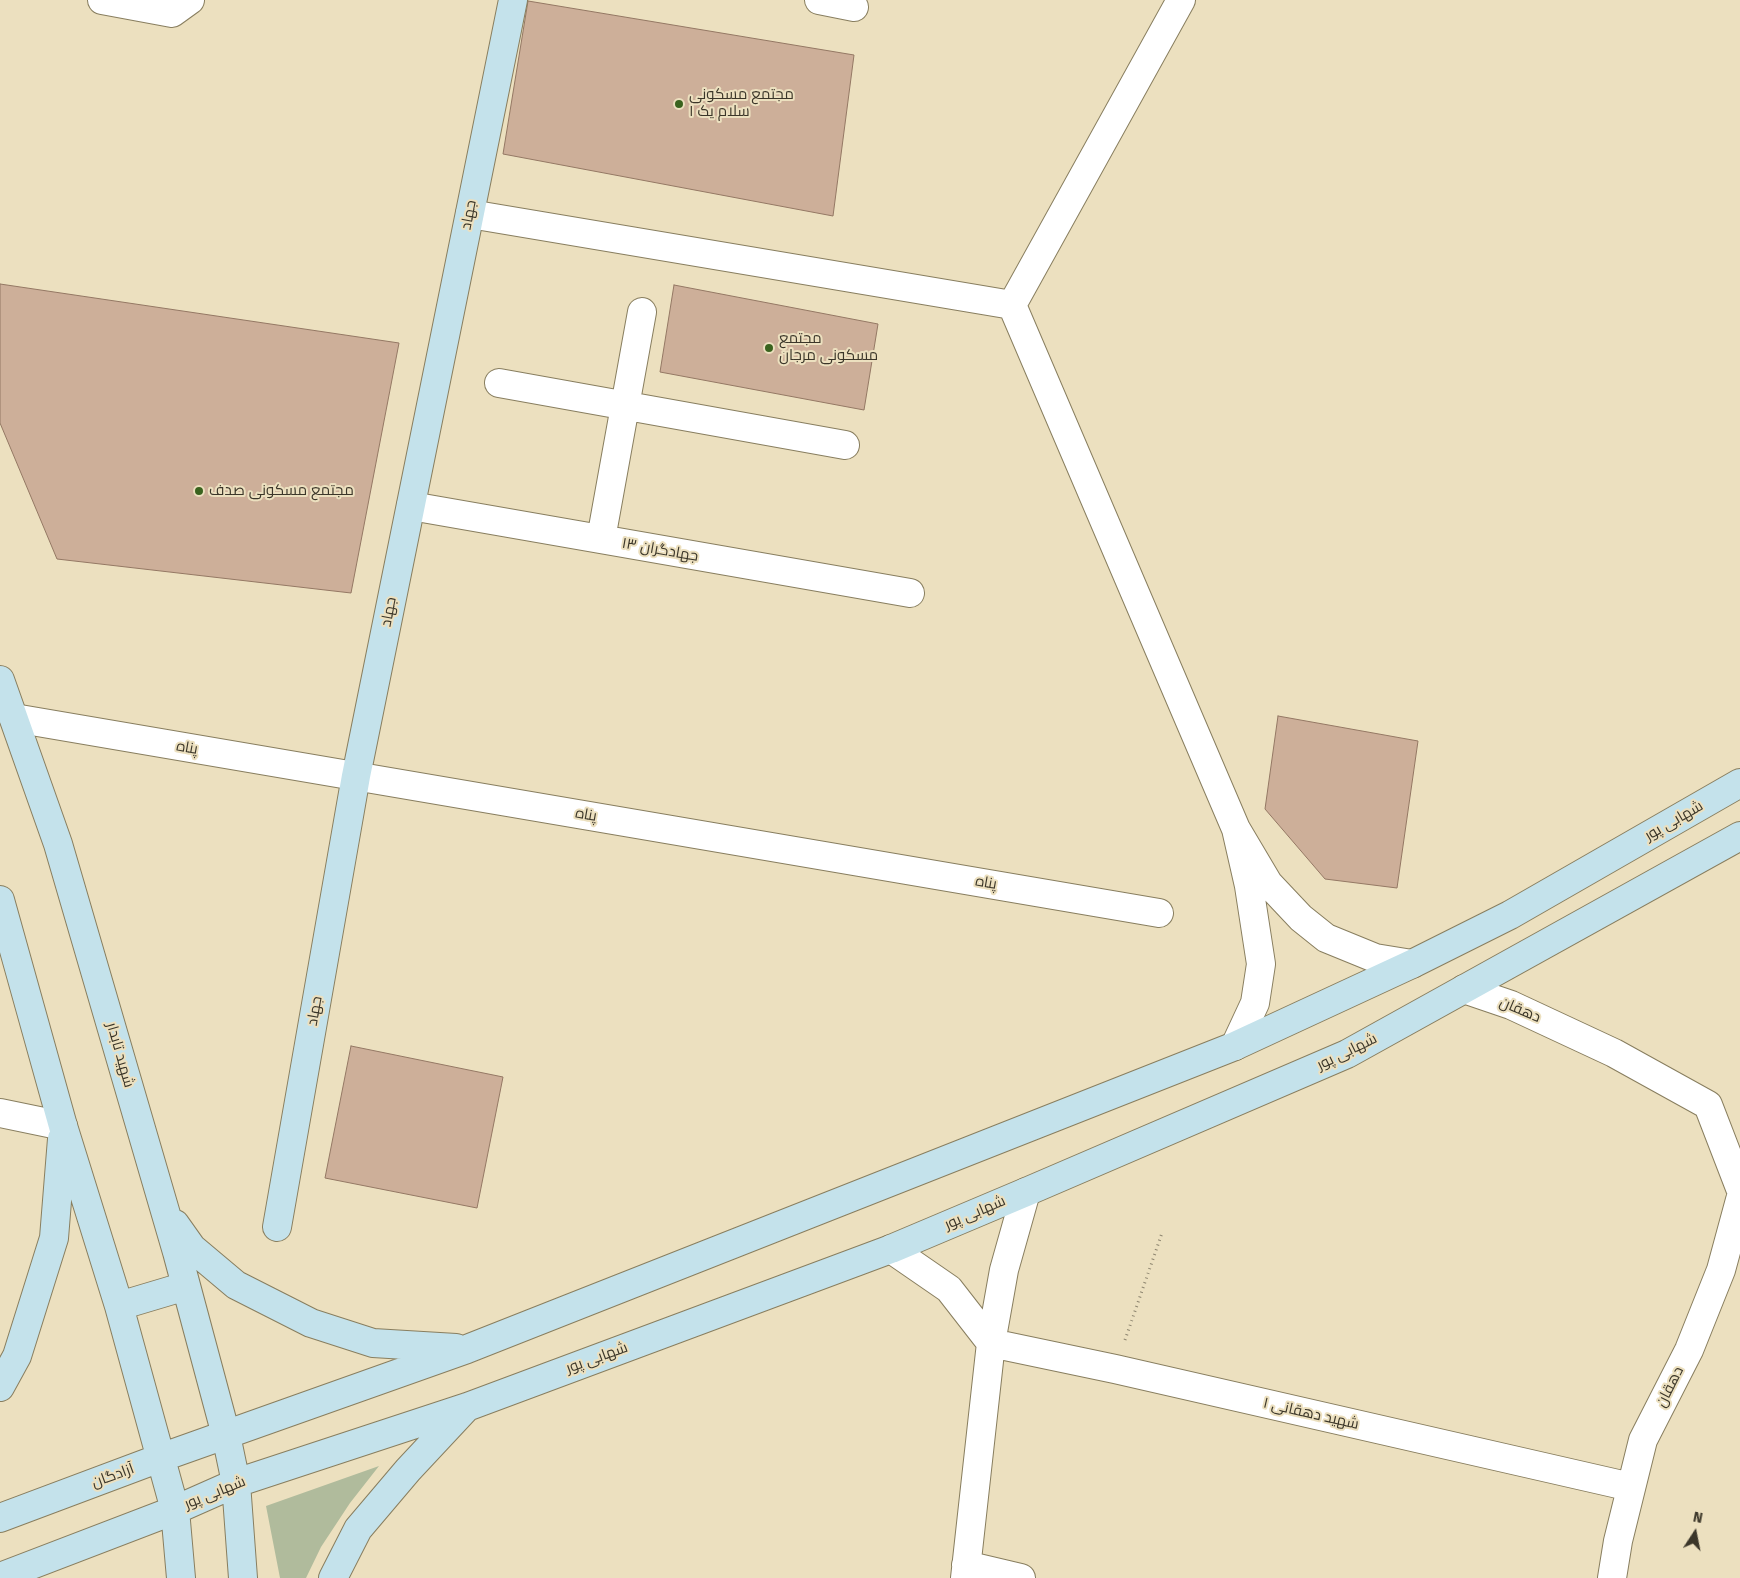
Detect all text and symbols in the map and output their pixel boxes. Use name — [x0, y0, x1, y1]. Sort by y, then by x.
place label: مجتمع مسکونی سلام یک ۱ — [689, 86, 794, 121]
marker: مجتمع مسکونی سلام یک ۱ — [673, 98, 685, 110]
street label: جهاد — [457, 199, 481, 231]
place label: مجتمع مسکونی مرجان — [779, 330, 878, 365]
marker: مجتمع مسکونی مرجان — [763, 342, 775, 354]
place label: مجتمع مسکونی صدف — [209, 482, 354, 500]
marker: مجتمع مسکونی صدف — [193, 485, 205, 497]
street label: جهادگران ۱۳ — [620, 534, 700, 566]
street label: جهاد — [377, 596, 401, 628]
street label: پناه — [175, 737, 199, 759]
street label: شهابی پور — [1642, 797, 1706, 845]
street label: پناه — [574, 804, 598, 826]
street label: پناه — [974, 872, 998, 894]
street label: دهقان — [1497, 993, 1543, 1027]
street label: جهاد — [304, 995, 326, 1027]
street label: شهید تابدار — [102, 1020, 138, 1090]
street label: شهابی پور — [1314, 1030, 1380, 1074]
street label: شهابی پور — [942, 1192, 1008, 1234]
street label: شهابی پور — [564, 1338, 630, 1378]
street label: دهقان — [1652, 1364, 1688, 1410]
street label: شهید دهقانی ۱ — [1261, 1394, 1361, 1434]
street label: آزادگان — [89, 1460, 137, 1492]
street label: شهابی پور — [182, 1473, 248, 1513]
north arrow — [1670, 1508, 1720, 1558]
text: N — [1692, 1509, 1704, 1527]

